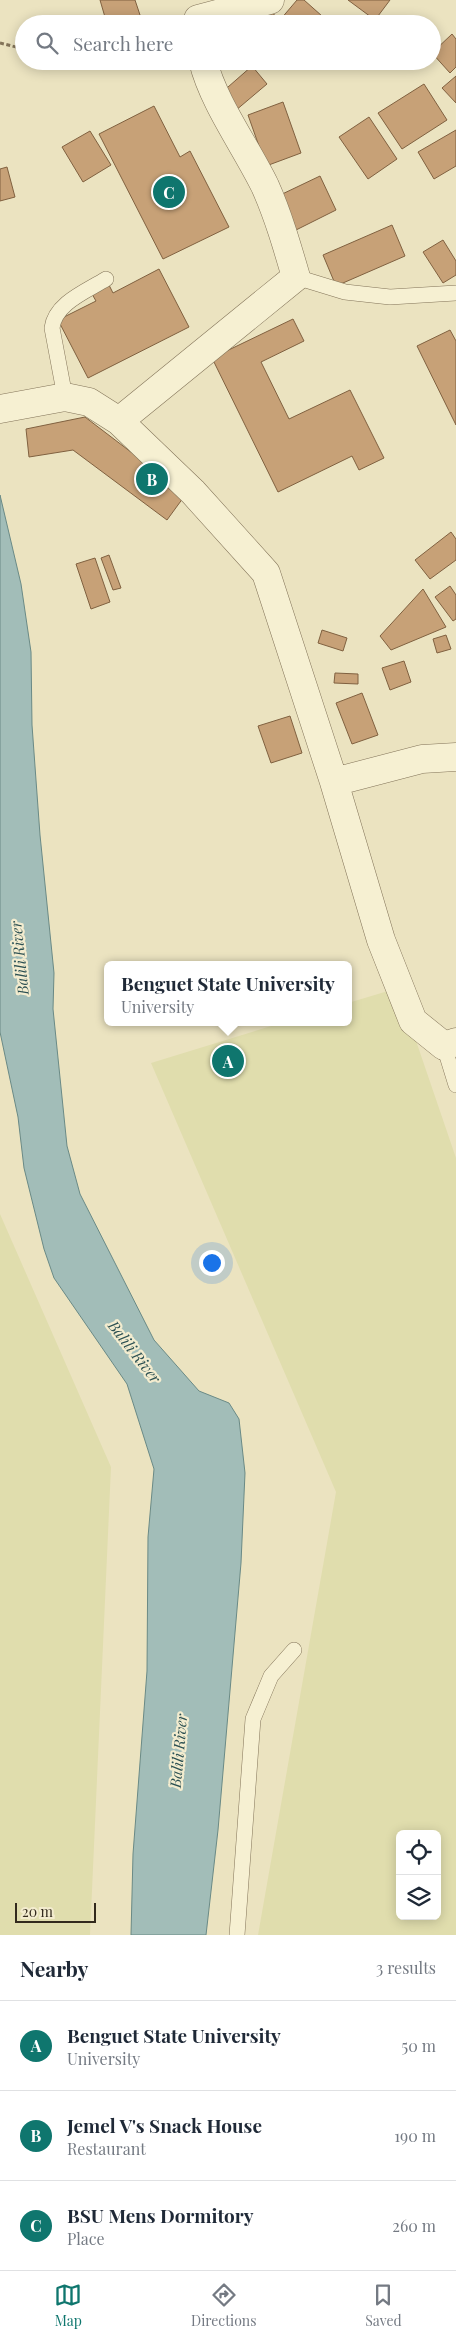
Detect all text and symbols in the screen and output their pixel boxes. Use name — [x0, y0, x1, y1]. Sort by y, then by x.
search box — [15, 15, 441, 70]
icon: search — [33, 29, 61, 57]
text: Search here — [73, 30, 173, 56]
pin: C — [153, 173, 185, 211]
pin: B — [136, 460, 168, 498]
water label: Balili River — [5, 920, 33, 997]
popup — [104, 961, 352, 1026]
text: Benguet State University — [121, 970, 335, 996]
text: University — [121, 996, 194, 1017]
pin: A — [212, 1042, 244, 1080]
your location — [199, 1250, 225, 1276]
water label: Balili River — [103, 1315, 166, 1387]
water label: Balili River — [165, 1713, 191, 1790]
map controls — [396, 1830, 441, 1920]
button: locate — [396, 1830, 441, 1875]
button: layers — [396, 1875, 441, 1920]
scale bar — [15, 1900, 96, 1923]
text: 20 m — [22, 1902, 53, 1921]
text: Nearby — [20, 1954, 89, 1982]
text: 3 results — [376, 1957, 436, 1978]
text: Benguet State University — [67, 2022, 281, 2048]
text: A — [31, 2035, 41, 2056]
text: 50 m — [402, 2035, 436, 2056]
text: University — [67, 2048, 140, 2069]
text: Jemel V's Snack House — [67, 2112, 262, 2138]
text: B — [31, 2125, 41, 2146]
text: 190 m — [394, 2125, 436, 2146]
text: Restaurant — [67, 2138, 146, 2159]
text: BSU Mens Dormitory — [67, 2202, 254, 2228]
text: C — [30, 2215, 42, 2236]
text: 260 m — [392, 2215, 436, 2236]
text: Place — [67, 2228, 105, 2249]
tab: Map — [54, 2281, 82, 2330]
tab: Directions — [191, 2281, 257, 2330]
tab: Saved — [365, 2281, 402, 2330]

